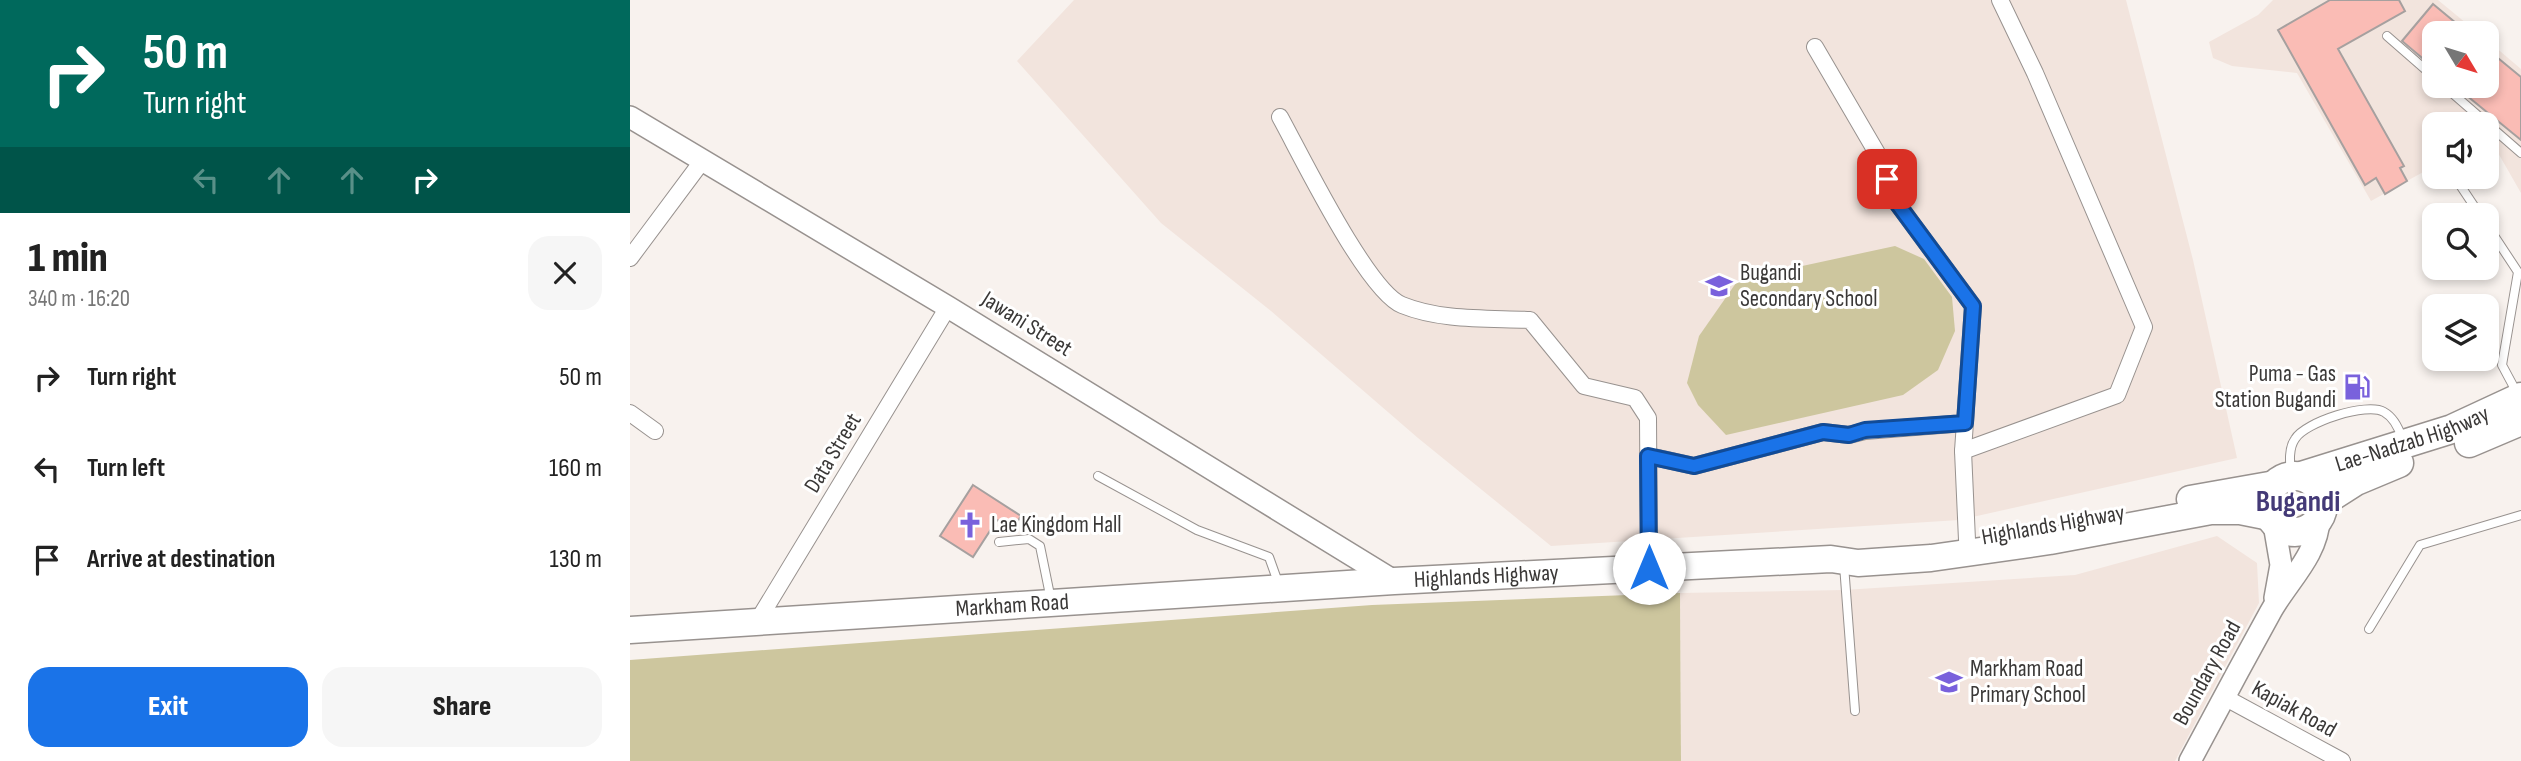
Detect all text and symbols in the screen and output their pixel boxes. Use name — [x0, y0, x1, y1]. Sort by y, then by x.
north arrow — [2422, 21, 2499, 98]
map controls — [2422, 21, 2499, 371]
text: 50 m — [143, 24, 228, 83]
icon: right — [28, 28, 119, 119]
text: Turn right — [143, 84, 247, 123]
button: sound — [2422, 112, 2499, 189]
pin — [1857, 149, 1917, 209]
icon: arrive — [1868, 160, 1906, 198]
icon: left — [187, 161, 225, 199]
icon: ahead — [260, 161, 298, 199]
icon: ahead — [333, 161, 371, 199]
icon: right — [406, 161, 444, 199]
button: search — [2422, 203, 2499, 280]
text: 1 min — [28, 233, 108, 284]
button: close — [528, 236, 602, 310]
place label: Bugandi Secondary School — [1740, 259, 1878, 313]
school or university icon: Bugandi Secondary School — [1704, 271, 1734, 301]
text: 340 m · 16:20 — [28, 285, 130, 313]
street label: Jawani Street — [976, 285, 1077, 363]
button: layers — [2422, 294, 2499, 371]
icon: right — [28, 359, 66, 397]
place label: Puma - Gas Station Bugandi — [2215, 360, 2336, 414]
text: Turn right — [87, 362, 176, 393]
text: 50 m — [559, 362, 602, 393]
fuel station icon: Puma - Gas Station Bugandi — [2342, 372, 2372, 402]
street label: Lae-Nadzab Highway — [2332, 400, 2494, 478]
street label: Data Street — [798, 408, 868, 498]
icon: left — [28, 450, 66, 488]
text: Turn left — [87, 453, 165, 484]
text: 160 m — [549, 453, 602, 484]
district label: Bugandi — [2256, 484, 2340, 520]
street label: Highlands Highway — [1979, 499, 2127, 551]
church icon: Lae Kingdom Hall — [955, 510, 985, 540]
place label: Lae Kingdom Hall — [991, 511, 1122, 539]
position arrow — [1612, 531, 1686, 605]
icon: arrive — [28, 541, 66, 579]
text: Arrive at destination — [87, 544, 275, 575]
text: 130 m — [550, 544, 602, 575]
street label: Highlands Highway — [1413, 559, 1559, 594]
street label: Markham Road — [955, 588, 1070, 623]
street label: Boundary Road — [2167, 616, 2247, 730]
place label: Markham Road Primary School — [1970, 655, 2086, 709]
button: Exit — [28, 667, 308, 747]
button: Share — [322, 667, 602, 747]
school or university icon: Markham Road Primary School — [1934, 667, 1964, 697]
street label: Kapiak Road — [2247, 674, 2341, 744]

